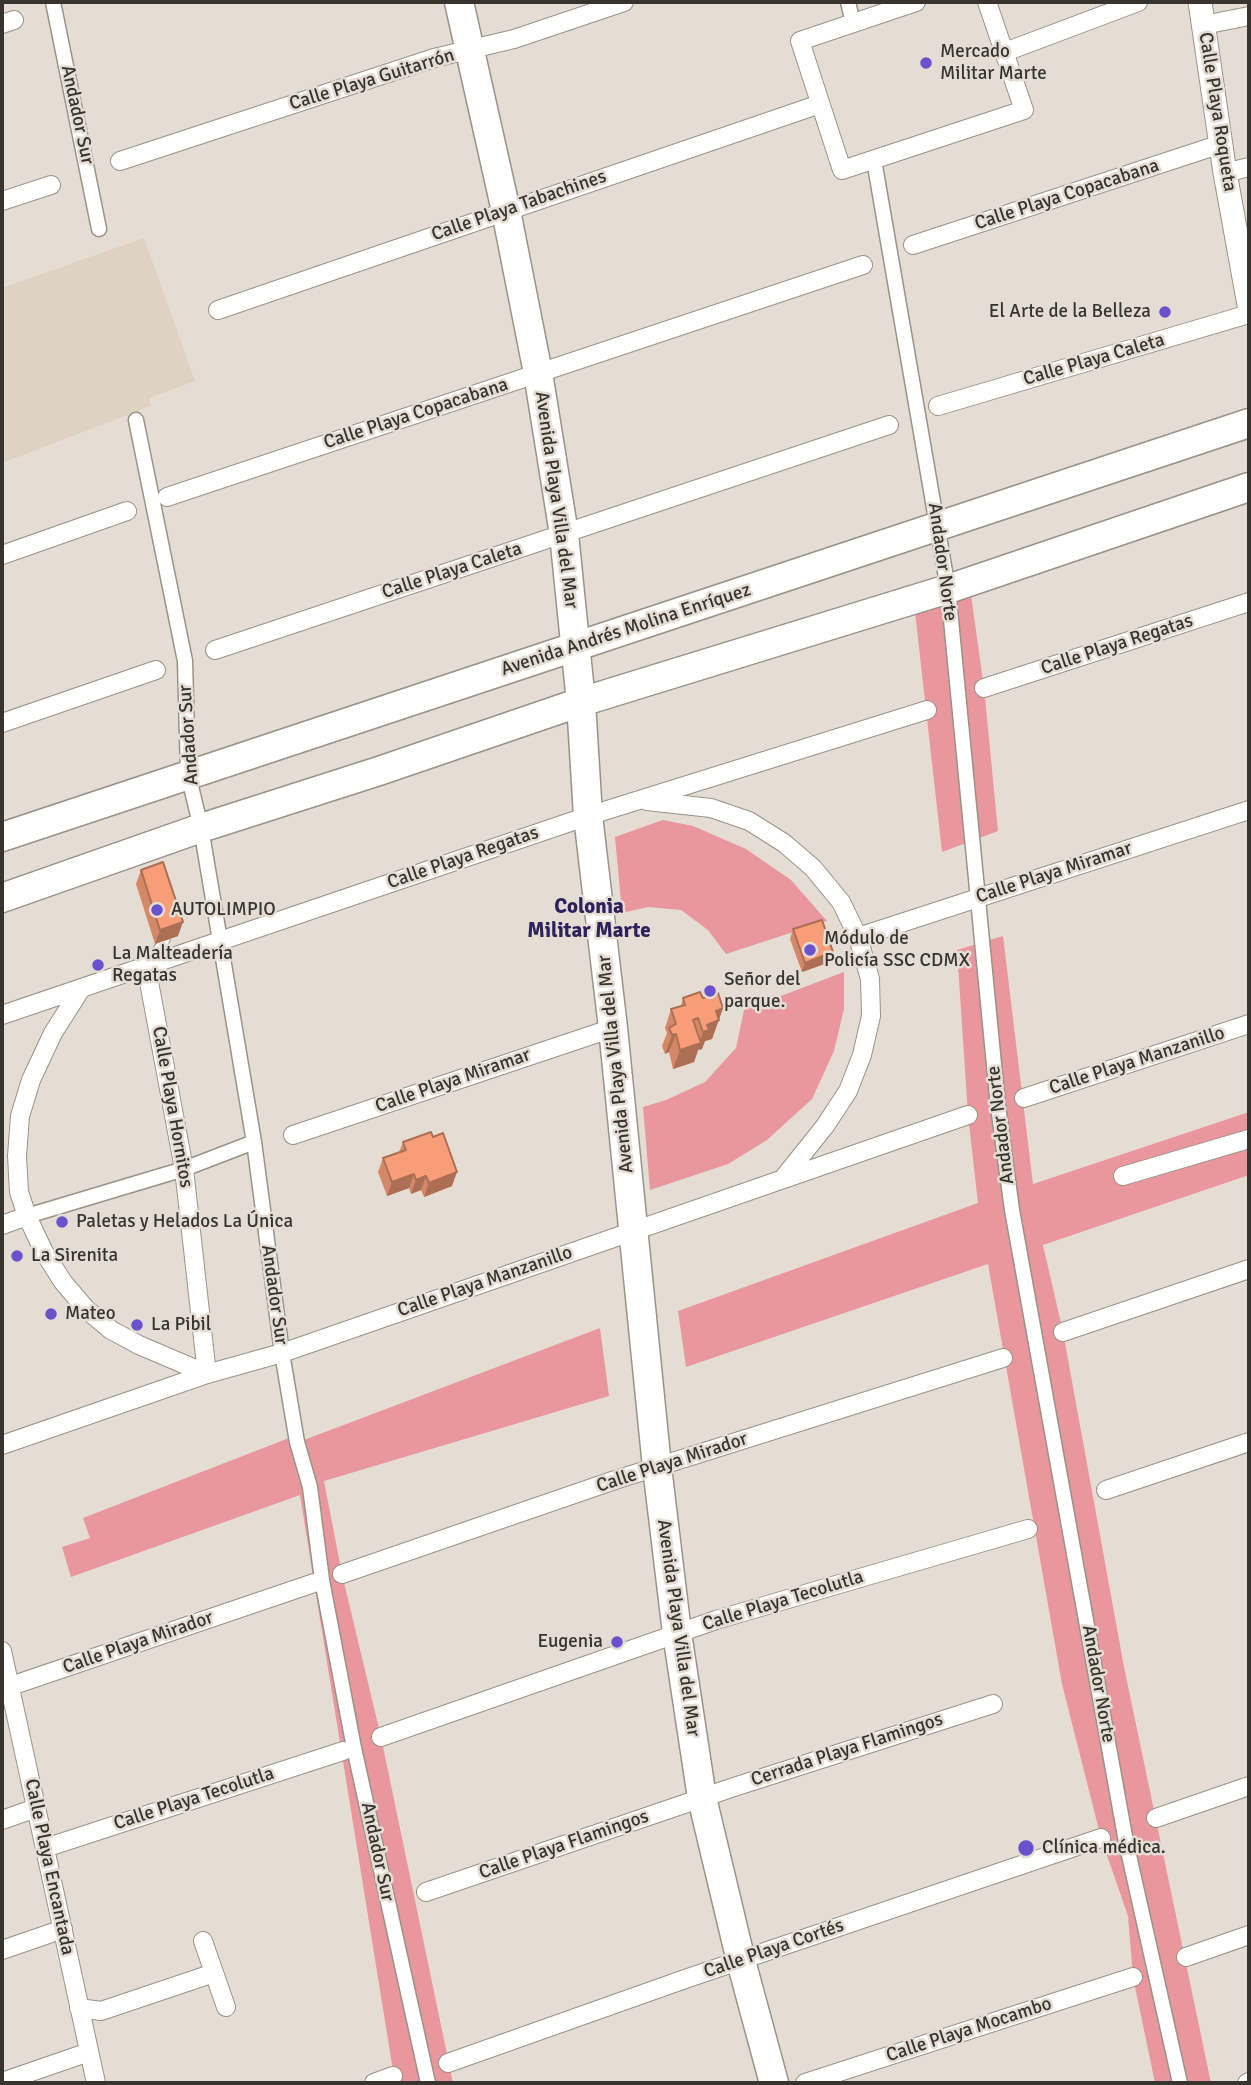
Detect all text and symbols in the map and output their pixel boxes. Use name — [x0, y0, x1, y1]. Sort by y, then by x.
street label: Calle Playa Roqueta — [1193, 31, 1241, 193]
place label: Mercado Militar Marte — [940, 41, 1047, 85]
street label: Calle Playa Guitarrón — [287, 44, 457, 116]
marker: Mercado Militar Marte — [918, 55, 934, 71]
street label: Andador Sur — [55, 63, 99, 167]
street label: Calle Playa Copacabana — [972, 154, 1162, 236]
street label: Calle Playa Tabachines — [429, 165, 609, 247]
place label: El Arte de la Belleza — [989, 301, 1151, 323]
marker: El Arte de la Belleza — [1157, 304, 1173, 320]
street label: Calle Playa Caleta — [1021, 329, 1167, 391]
street label: Calle Playa Copacabana — [321, 373, 511, 455]
street label: Avenida Playa Villa del Mar — [529, 390, 583, 610]
street label: Andador Norte — [922, 502, 962, 622]
street label: Calle Playa Caleta — [379, 538, 525, 604]
street label: Avenida Andrés Molina Enríquez — [498, 579, 754, 681]
street label: Calle Playa Regatas — [1038, 610, 1196, 680]
street label: Andador Sur — [174, 684, 204, 786]
street label: Calle Playa Regatas — [384, 821, 542, 895]
street label: Calle Playa Miramar — [973, 837, 1135, 909]
district label: Colonia Militar Marte — [527, 894, 651, 944]
place label: AUTOLIMPIO — [171, 899, 276, 921]
marker: AUTOLIMPIO — [149, 902, 165, 918]
place label: Módulo de Policía SSC CDMX — [824, 928, 970, 972]
marker: Módulo de Policía SSC CDMX — [802, 942, 818, 958]
place label: La Malteadería Regatas — [112, 943, 233, 987]
street label: Avenida Playa Villa del Mar — [593, 954, 639, 1174]
marker: La Malteadería Regatas — [90, 957, 106, 973]
place label: Señor del parque. — [724, 969, 801, 1013]
marker: Señor del parque. — [702, 983, 718, 999]
street label: Calle Playa Manzanillo — [1046, 1022, 1228, 1100]
street label: Calle Playa Hornitos — [147, 1025, 197, 1189]
street label: Calle Playa Miramar — [373, 1044, 533, 1118]
street label: Andador Norte — [982, 1065, 1020, 1185]
place label: Paletas y Helados La Única — [76, 1211, 293, 1233]
marker: Paletas y Helados La Única — [54, 1214, 70, 1230]
street label: Calle Playa Manzanillo — [395, 1241, 575, 1323]
street label: Andador Sur — [256, 1244, 292, 1346]
place label: La Sirenita — [31, 1245, 118, 1267]
marker: La Sirenita — [9, 1248, 25, 1264]
place label: Mateo — [65, 1303, 116, 1325]
marker: Mateo — [43, 1306, 59, 1322]
place label: La Pibil — [151, 1314, 211, 1336]
marker: La Pibil — [129, 1317, 145, 1333]
street label: Calle Playa Mirador — [594, 1428, 750, 1498]
street label: Avenida Playa Villa del Mar — [651, 1518, 705, 1738]
street label: Calle Playa Tecolutla — [700, 1566, 866, 1636]
street label: Calle Playa Mirador — [60, 1607, 216, 1679]
street label: Andador Norte — [1076, 1623, 1120, 1745]
place label: Eugenia — [537, 1631, 603, 1653]
marker: Eugenia — [609, 1634, 625, 1650]
street label: Cerrada Playa Flamingos — [748, 1708, 946, 1792]
street label: Calle Playa Tecolutla — [111, 1762, 277, 1836]
street label: Calle Playa Encantada — [19, 1777, 79, 1957]
street label: Andador Sur — [355, 1800, 399, 1904]
street label: Calle Playa Flamingos — [476, 1805, 652, 1885]
place label: Clínica médica. — [1042, 1837, 1166, 1859]
marker: Clínica médica. — [1016, 1838, 1036, 1858]
street label: Calle Playa Cortés — [701, 1914, 847, 1984]
street label: Calle Playa Mocambo — [883, 1993, 1055, 2067]

